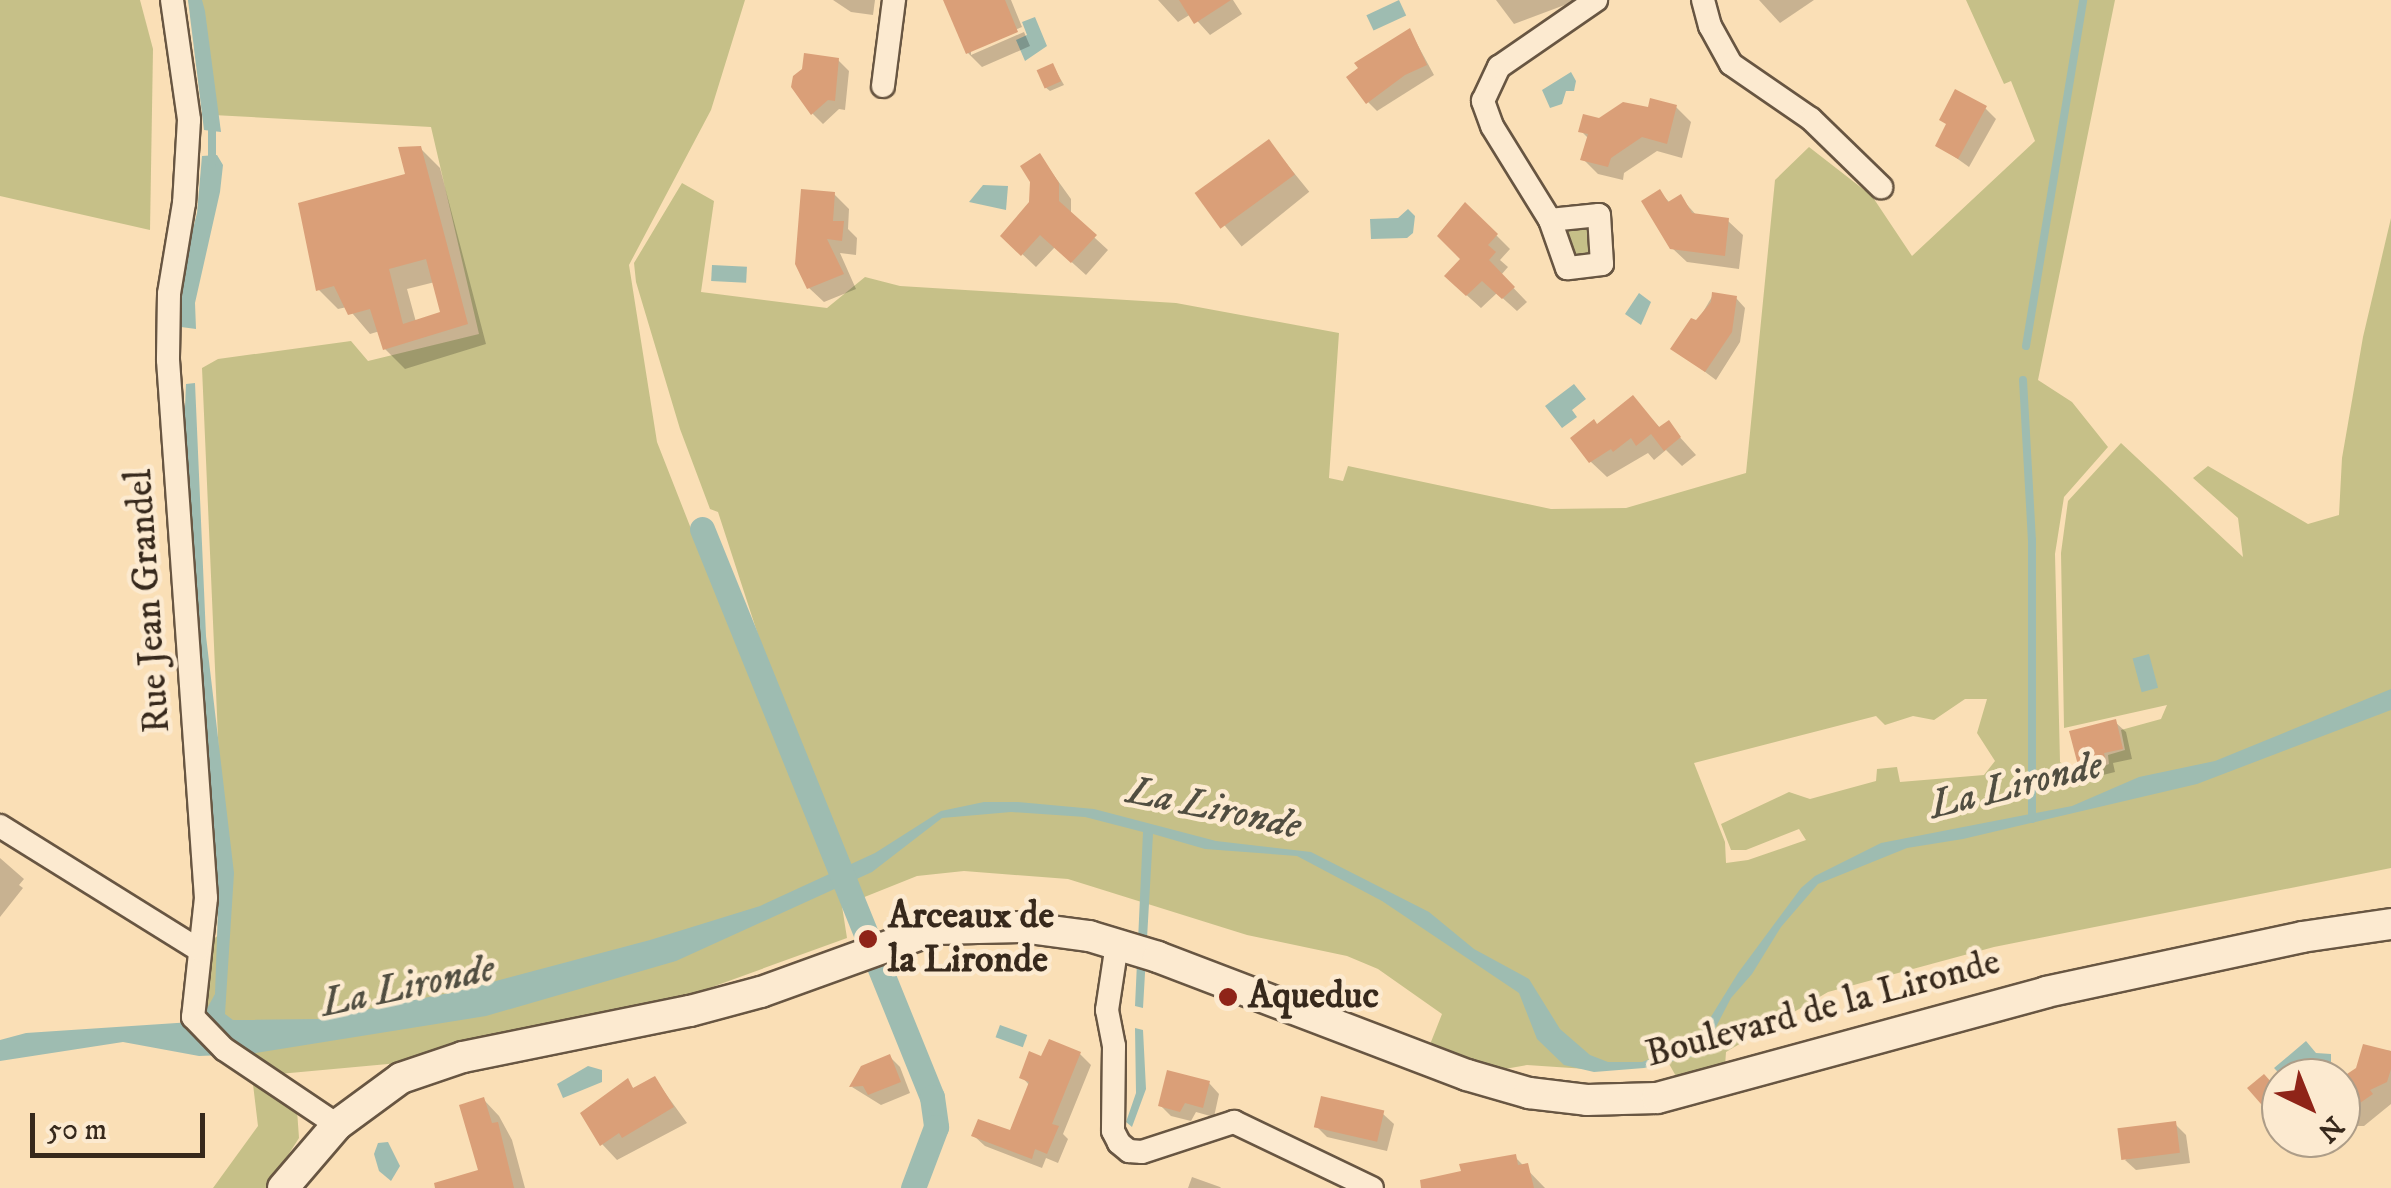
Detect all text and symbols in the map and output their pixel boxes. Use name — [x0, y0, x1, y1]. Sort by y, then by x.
street label: Rue Jean Grandel — [117, 467, 181, 735]
water label: La Lironde — [1925, 741, 2107, 831]
water label: La Lironde — [1123, 767, 1305, 851]
place label: Arceaux de la Lironde — [888, 894, 1054, 984]
marker: Arceaux de la Lironde — [857, 928, 879, 950]
street label: Boulevard de la Lironde — [1641, 940, 2005, 1078]
water label: La Lironde — [317, 945, 499, 1029]
place label: Aqueduc — [1248, 974, 1379, 1020]
marker: Aqueduc — [1217, 986, 1239, 1008]
north arrow — [2261, 1058, 2361, 1158]
scale bar — [35, 1093, 210, 1155]
text: N — [2310, 1108, 2351, 1149]
text: 50 m — [47, 1112, 107, 1149]

